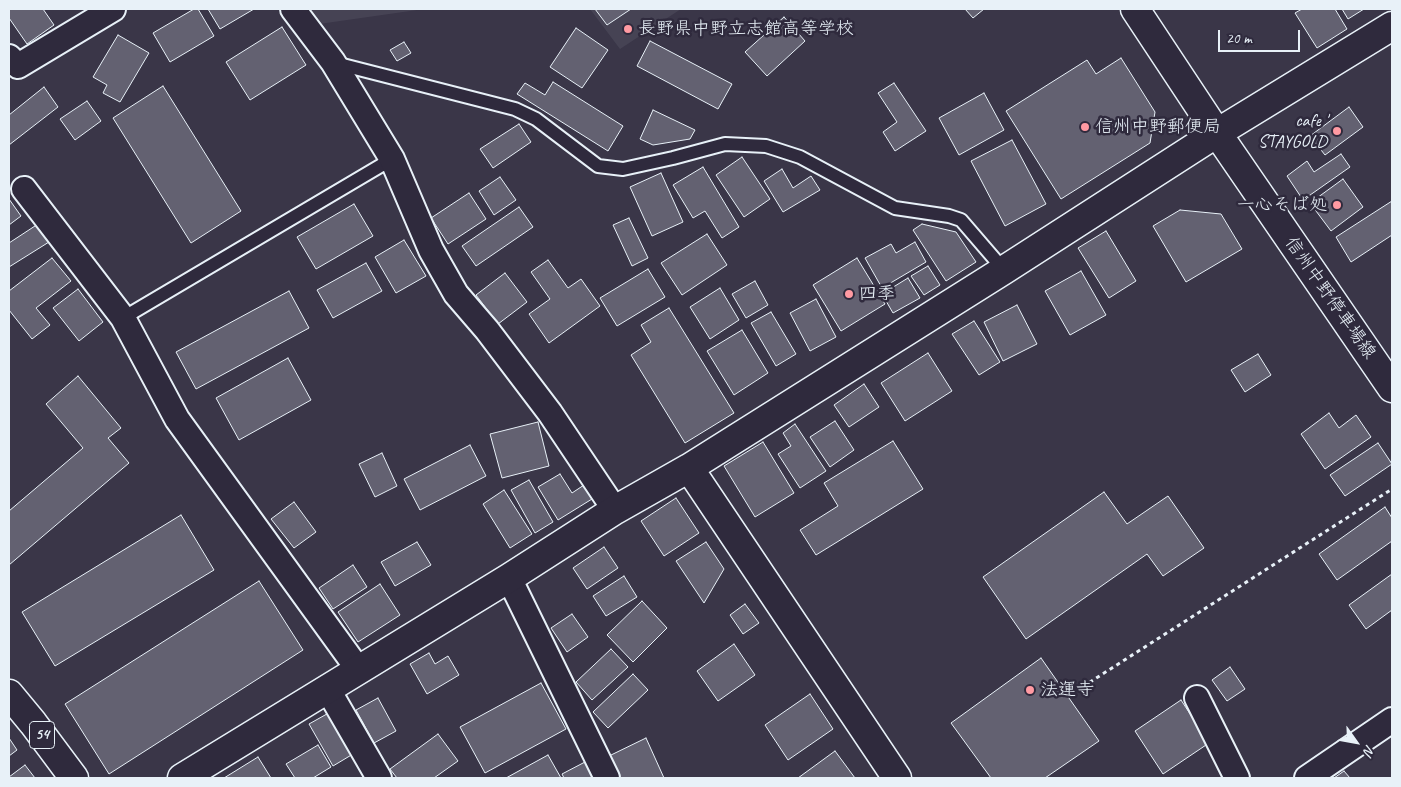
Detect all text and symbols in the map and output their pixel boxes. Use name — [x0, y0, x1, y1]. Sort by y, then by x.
place label: 長野県中野立志館高等学校 — [638, 18, 854, 40]
scale bar — [1221, 20, 1304, 52]
marker: 長野県中野立志館高等学校 — [622, 23, 634, 35]
text: 20 m — [1226, 29, 1252, 48]
place label: cafe ' STAYGOLD — [1258, 110, 1327, 152]
place label: 信州中野郵便局 — [1095, 116, 1221, 138]
marker: 信州中野郵便局 — [1079, 121, 1091, 133]
marker: cafe ' STAYGOLD — [1331, 125, 1343, 137]
place label: 一心そば処 — [1237, 194, 1327, 216]
marker: 一心そば処 — [1331, 199, 1343, 211]
street label: 信州中野停車場線 — [1280, 233, 1380, 363]
place label: 四季 — [859, 283, 895, 305]
marker: 四季 — [843, 288, 855, 300]
place label: 法運寺 — [1040, 679, 1094, 701]
marker: 法運寺 — [1024, 684, 1036, 696]
north arrow — [1331, 717, 1381, 767]
road number: 54 — [30, 722, 54, 748]
text: N — [1360, 742, 1379, 758]

